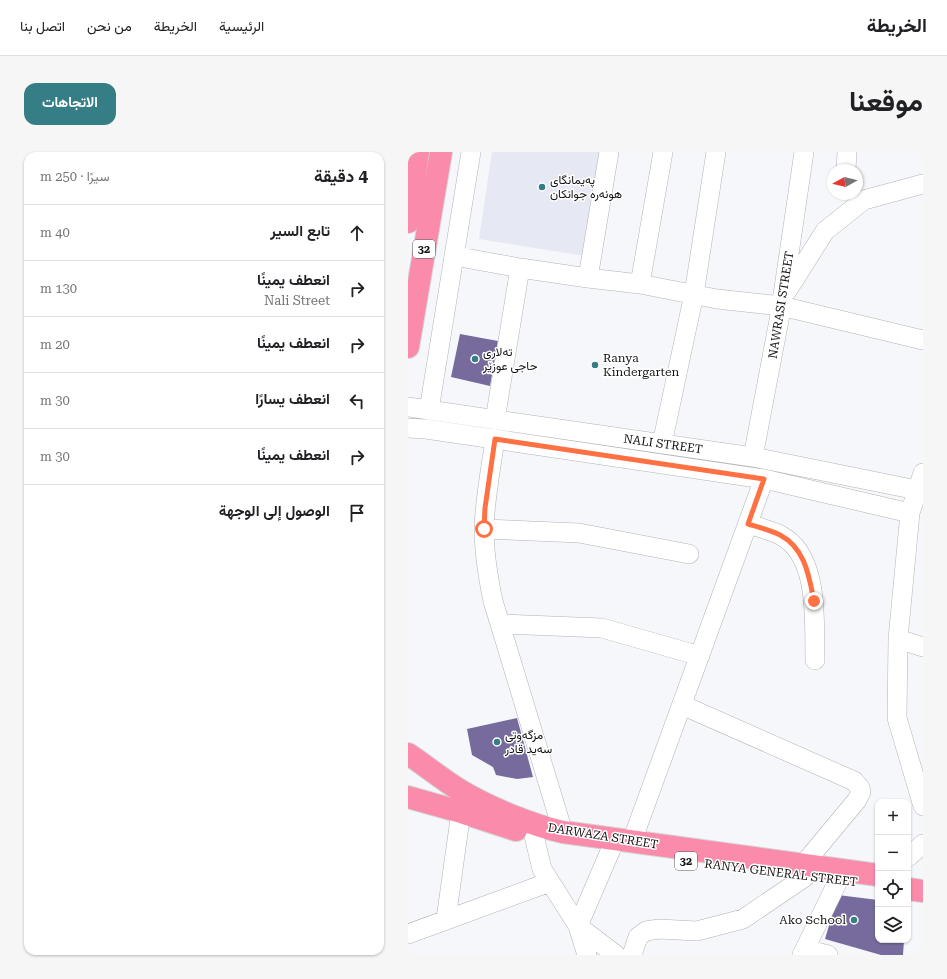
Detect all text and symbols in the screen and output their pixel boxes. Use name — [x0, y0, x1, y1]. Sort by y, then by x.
text: الخريطة — [867, 14, 927, 37]
text: اتصل بنا — [20, 18, 65, 34]
text: من نحن — [87, 18, 132, 34]
text: الخريطة — [154, 18, 197, 34]
text: الرئيسية — [219, 18, 264, 34]
button: الاتجاهات — [24, 83, 116, 125]
text: موقعنا — [849, 85, 923, 118]
north arrow — [827, 164, 863, 200]
text: 4 دقيقة — [314, 166, 368, 186]
text: سيرًا · 250 m — [40, 169, 109, 184]
place label: پەیمانگای هونەرە جوانکان — [550, 173, 622, 202]
marker: پەیمانگای هونەرە جوانکان — [537, 182, 547, 192]
text: تابع السير — [270, 222, 330, 240]
icon: ahead — [346, 222, 368, 244]
text: 40 m — [40, 225, 70, 240]
road number: 32 — [413, 240, 435, 258]
street label: NAWRASI STREET — [766, 250, 796, 360]
text: انعطف يمينًا — [257, 271, 330, 289]
icon: right — [346, 278, 368, 300]
text: 130 m — [40, 281, 77, 296]
text: Nali Street — [264, 293, 330, 308]
text: انعطف يمينًا — [257, 334, 330, 352]
icon: right — [346, 334, 368, 356]
text: 20 m — [40, 337, 70, 352]
place label: تەلاری حاجی عوزێر — [482, 345, 538, 374]
place label: Ranya Kindergarten — [603, 351, 680, 379]
marker: تەلاری حاجی عوزێر — [470, 354, 480, 364]
marker: Ranya Kindergarten — [590, 360, 600, 370]
text: انعطف يسارًا — [255, 390, 330, 408]
icon: left — [346, 390, 368, 412]
text: 30 m — [40, 393, 70, 408]
street label: NALI STREET — [623, 432, 703, 456]
text: انعطف يمينًا — [257, 446, 330, 464]
icon: right — [346, 446, 368, 468]
text: 30 m — [40, 449, 70, 464]
text: الوصول إلى الوجهة — [219, 502, 330, 520]
icon: arrive — [346, 502, 368, 524]
route start — [475, 520, 493, 538]
route end — [805, 592, 823, 610]
place label: مزگەوتی سەید قادر — [504, 728, 552, 757]
marker: مزگەوتی سەید قادر — [492, 737, 502, 747]
map controls — [875, 799, 911, 943]
button: + — [875, 799, 911, 835]
street label: DARWAZA STREET — [547, 820, 659, 852]
button: − — [875, 835, 911, 871]
road number: 32 — [675, 852, 697, 870]
street label: RANYA GENERAL STREET — [704, 857, 858, 889]
button: locate — [875, 871, 911, 907]
button: layers — [875, 907, 911, 943]
place label: Ako School — [779, 913, 846, 927]
marker: Ako School — [849, 915, 859, 925]

